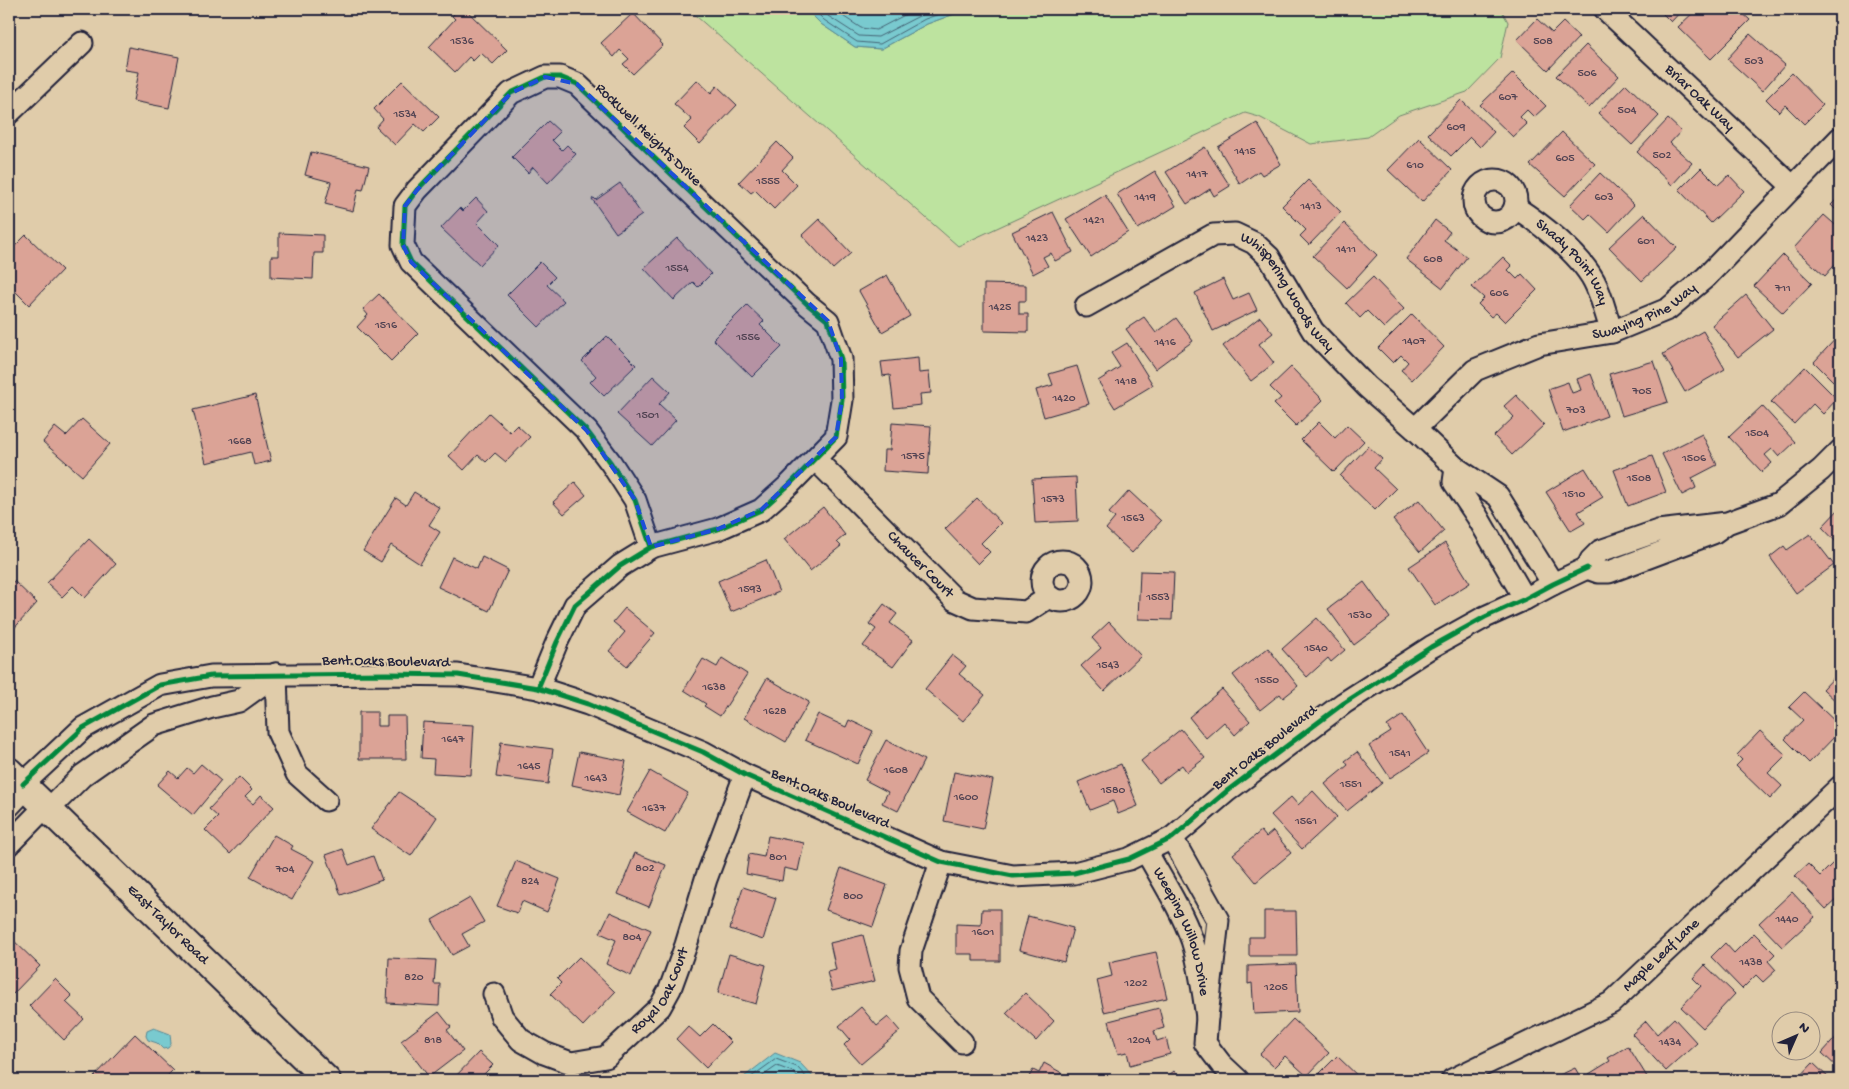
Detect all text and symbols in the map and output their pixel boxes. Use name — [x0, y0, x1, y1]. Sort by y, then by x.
house number: 1536 — [449, 35, 475, 49]
house number: 508 — [1533, 35, 1553, 49]
house number: 503 — [1744, 55, 1764, 69]
street label: Briar Oak Way — [1660, 60, 1739, 136]
house number: 506 — [1577, 67, 1598, 81]
street label: Rockwell Heights Drive — [591, 80, 705, 191]
house number: 607 — [1498, 91, 1518, 105]
house number: 504 — [1618, 104, 1637, 118]
house number: 1534 — [392, 108, 417, 122]
house number: 609 — [1447, 121, 1465, 135]
house number: 1415 — [1233, 145, 1256, 159]
house number: 502 — [1652, 149, 1672, 163]
house number: 605 — [1555, 152, 1575, 166]
house number: 610 — [1406, 159, 1424, 173]
house number: 1417 — [1185, 168, 1209, 182]
house number: 1555 — [755, 175, 780, 189]
house number: 1419 — [1133, 191, 1156, 205]
house number: 603 — [1594, 191, 1614, 205]
house number: 1413 — [1299, 200, 1322, 214]
house number: 1421 — [1082, 214, 1105, 228]
street label: Shady Point Way — [1532, 215, 1612, 308]
street label: Whispering Woods Way — [1237, 229, 1338, 357]
house number: 1423 — [1025, 232, 1048, 246]
house number: 601 — [1637, 235, 1655, 249]
house number: 1411 — [1335, 243, 1356, 257]
house number: 608 — [1423, 253, 1443, 267]
house number: 1554 — [664, 262, 689, 276]
street label: Swaying Pine Way — [1591, 279, 1701, 344]
house number: 711 — [1774, 282, 1791, 296]
house number: 606 — [1490, 287, 1509, 301]
house number: 1425 — [988, 301, 1011, 315]
house number: 1516 — [374, 319, 398, 333]
house number: 1556 — [735, 331, 761, 345]
house number: 1407 — [1401, 335, 1427, 349]
house number: 1416 — [1153, 336, 1177, 350]
house number: 1418 — [1114, 375, 1137, 389]
house number: 705 — [1631, 385, 1652, 399]
house number: 1420 — [1051, 392, 1076, 406]
house number: 703 — [1565, 404, 1586, 418]
house number: 1501 — [636, 409, 660, 423]
house number: 1504 — [1744, 427, 1769, 441]
house number: 1668 — [227, 435, 252, 449]
house number: 1575 — [900, 450, 925, 464]
house number: 1506 — [1681, 452, 1707, 466]
house number: 1508 — [1626, 472, 1652, 486]
house number: 1510 — [1562, 488, 1586, 502]
house number: 1573 — [1040, 493, 1065, 507]
house number: 1563 — [1120, 512, 1145, 526]
street label: Chaucer Court — [883, 527, 959, 604]
house number: 1593 — [737, 583, 762, 597]
house number: 1553 — [1145, 591, 1170, 605]
house number: 1530 — [1347, 609, 1372, 623]
house number: 1540 — [1303, 642, 1328, 656]
street label: Bent Oaks Boulevard — [321, 652, 451, 672]
house number: 1543 — [1095, 659, 1120, 673]
house number: 1550 — [1254, 674, 1279, 688]
house number: 1638 — [701, 681, 726, 695]
street label: Bent Oaks Boulevard — [1208, 701, 1322, 795]
house number: 1628 — [762, 705, 787, 719]
house number: 1647 — [441, 733, 465, 747]
house number: 1541 — [1388, 747, 1411, 761]
house number: 1645 — [517, 760, 540, 774]
street label: Bent Oaks Boulevard — [767, 764, 893, 834]
house number: 1608 — [883, 764, 909, 778]
house number: 1643 — [584, 772, 607, 786]
house number: 1551 — [1339, 778, 1362, 792]
house number: 1580 — [1100, 784, 1125, 798]
house number: 1600 — [953, 791, 978, 805]
house number: 1637 — [641, 802, 666, 816]
house number: 1561 — [1294, 815, 1317, 829]
house number: 801 — [769, 851, 787, 865]
house number: 802 — [635, 862, 655, 876]
house number: 704 — [275, 863, 295, 877]
street label: Weeping Willow Drive — [1148, 864, 1213, 997]
house number: 824 — [521, 875, 539, 889]
street label: East Taylor Road — [123, 881, 213, 970]
house number: 800 — [843, 890, 863, 904]
house number: 1440 — [1774, 913, 1799, 927]
street label: Maple Leaf Lane — [1619, 915, 1704, 996]
house number: 1601 — [971, 926, 994, 940]
house number: 804 — [622, 931, 642, 945]
street label: Royal Oak Court — [627, 944, 694, 1038]
house number: 1438 — [1738, 956, 1763, 970]
house number: 820 — [404, 971, 424, 985]
house number: 1202 — [1123, 977, 1148, 991]
house number: 1205 — [1263, 981, 1288, 995]
north arrow — [1772, 1012, 1822, 1062]
text: N — [1794, 1019, 1813, 1038]
house number: 818 — [424, 1034, 442, 1048]
house number: 1204 — [1126, 1034, 1151, 1048]
house number: 1434 — [1658, 1036, 1682, 1050]

